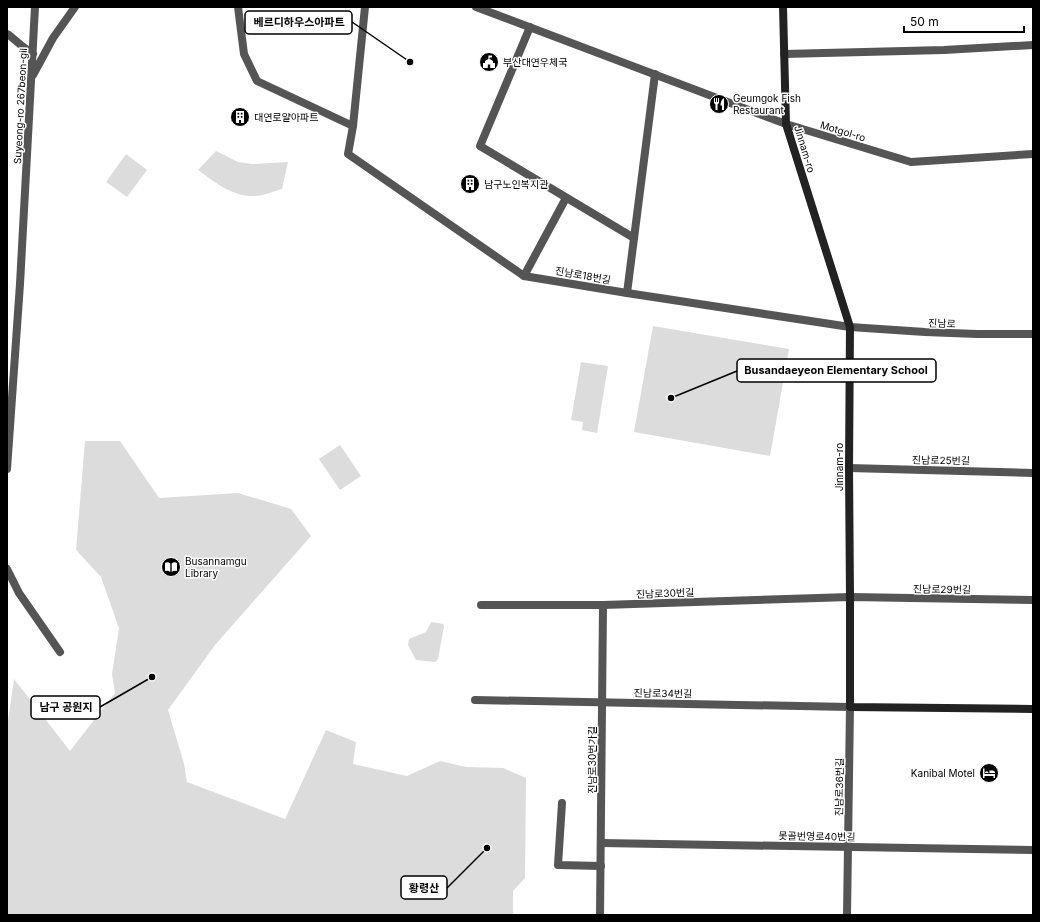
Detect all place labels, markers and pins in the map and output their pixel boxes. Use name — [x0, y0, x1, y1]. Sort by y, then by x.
callout: 베르디하우스아파트 — [245, 11, 352, 34]
public building icon: 부산대연우체국 — [478, 51, 500, 73]
place label: 부산대연우체국 — [503, 56, 567, 68]
place label: Geumgok Fish Restaurant — [733, 92, 801, 116]
restaurant icon: Geumgok Fish Restaurant — [708, 93, 730, 115]
building icon: 대연로얄아파트 — [229, 106, 251, 128]
place label: 대연로얄아파트 — [254, 111, 318, 123]
building icon: 남구노인복지관 — [459, 173, 481, 195]
place label: 남구노인복지관 — [484, 178, 549, 190]
callout: Busandaeyeon Elementary School — [737, 359, 936, 382]
place label: Busannamgu Library — [185, 555, 247, 579]
library icon: Busannamgu Library — [160, 556, 182, 578]
callout: 남구 공원지 — [31, 696, 100, 719]
hotel icon: Kanibal Motel — [978, 762, 1000, 784]
place label: Kanibal Motel — [911, 767, 975, 779]
callout: 황령산 — [401, 876, 447, 899]

